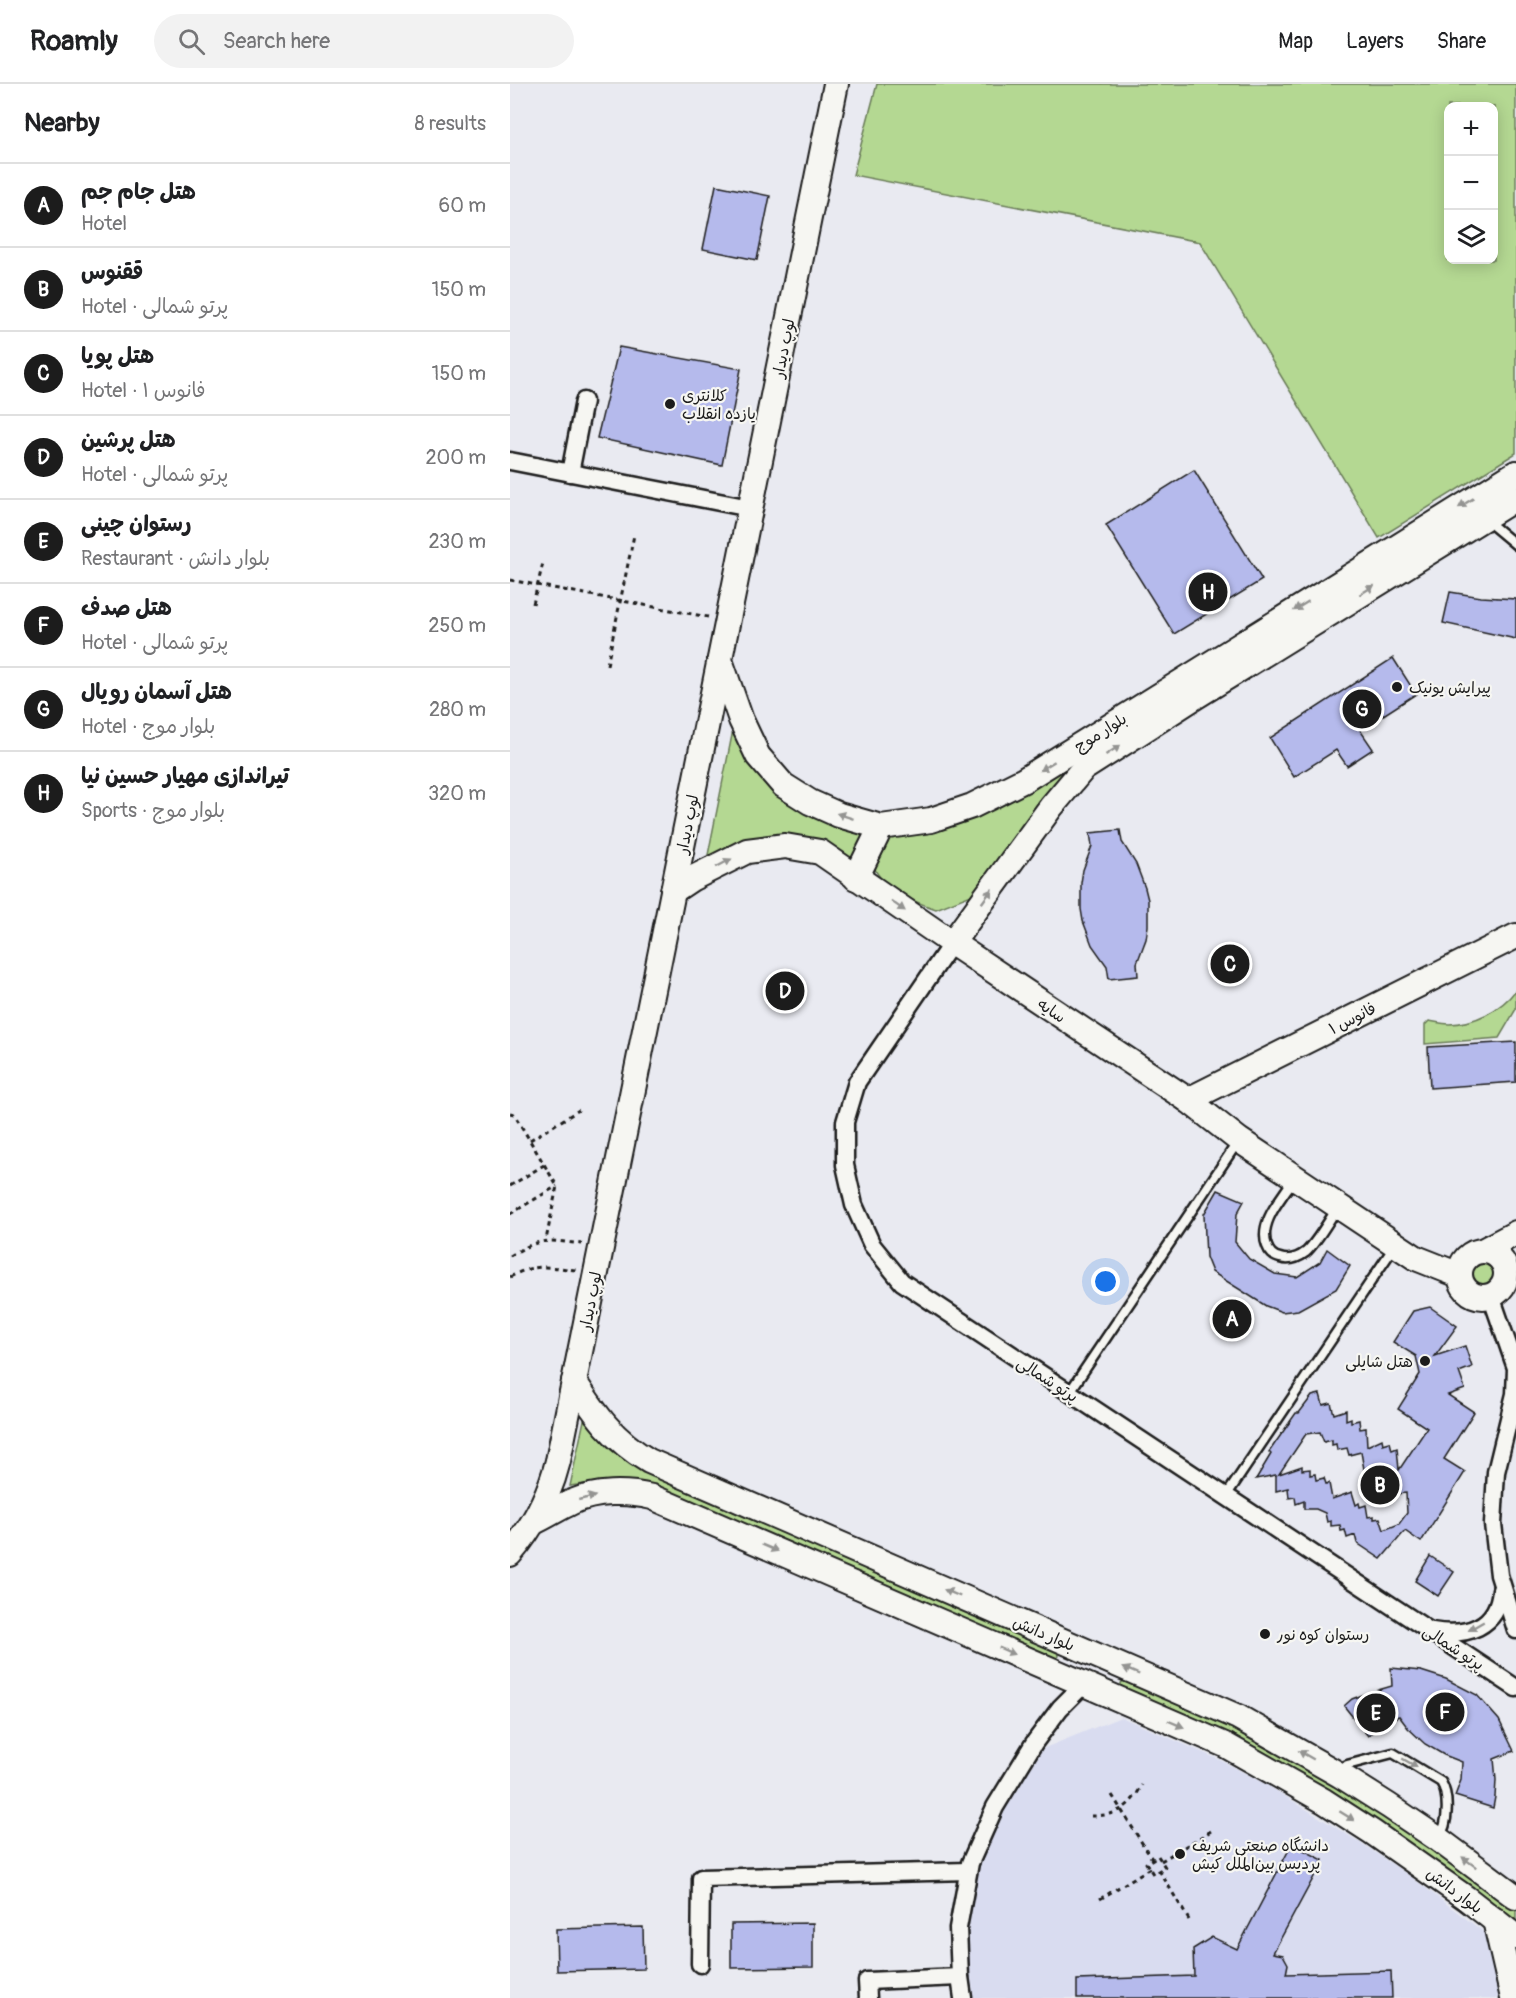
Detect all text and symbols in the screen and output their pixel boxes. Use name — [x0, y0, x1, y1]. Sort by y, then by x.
search box — [154, 14, 574, 68]
text: Roamly — [30, 24, 118, 59]
icon: search — [175, 25, 208, 58]
text: Search here — [223, 27, 330, 55]
text: Map — [1278, 28, 1313, 55]
text: Layers — [1346, 28, 1404, 55]
text: Share — [1437, 28, 1486, 55]
map controls — [1444, 102, 1498, 264]
button: + — [1444, 102, 1498, 156]
text: Nearby — [24, 107, 100, 139]
text: 8 results — [415, 111, 486, 136]
button: − — [1444, 156, 1498, 210]
text: هتل جام جم — [81, 178, 196, 206]
text: A — [37, 193, 50, 218]
text: 60 m — [439, 193, 486, 218]
button: layers — [1444, 210, 1498, 264]
text: Hotel — [81, 211, 127, 236]
text: ققنوس — [81, 258, 143, 286]
text: B — [38, 277, 49, 302]
text: 150 m — [432, 277, 486, 302]
text: Hotel · پرتو شمالی — [81, 294, 228, 319]
street label: لوپ دیدار — [768, 317, 799, 381]
text: هتل پویا — [81, 342, 154, 370]
text: C — [37, 361, 50, 386]
text: 150 m — [432, 361, 486, 386]
text: Hotel · فانوس ۱ — [81, 378, 205, 403]
place label: کلانتری یازده انقلاب — [682, 386, 756, 424]
marker: کلانتری یازده انقلاب — [663, 397, 677, 411]
text: هتل پرشین — [81, 426, 176, 454]
text: D — [37, 445, 50, 470]
text: 200 m — [425, 445, 486, 470]
text: Hotel · پرتو شمالی — [81, 462, 228, 487]
one-way arrow — [1458, 498, 1474, 509]
text: رستوان چینی — [81, 510, 192, 538]
text: E — [38, 529, 49, 554]
text: 230 m — [429, 529, 486, 554]
text: Restaurant · بلوار دانش — [81, 546, 270, 571]
pin: H — [1188, 570, 1228, 614]
one-way arrow — [1359, 585, 1375, 596]
text: هتل صدف — [81, 594, 172, 622]
one-way arrow — [1293, 601, 1309, 612]
text: F — [37, 613, 50, 638]
text: 250 m — [428, 613, 486, 638]
text: Hotel · پرتو شمالی — [81, 630, 228, 655]
text: هتل آسمان رویال — [81, 678, 232, 706]
place label: پیرایش یونیک — [1409, 678, 1491, 698]
marker: پیرایش یونیک — [1390, 680, 1404, 694]
pin: G — [1342, 686, 1382, 732]
text: G — [37, 697, 50, 722]
text: 280 m — [429, 697, 486, 722]
street label: بلوار موج — [1070, 709, 1131, 757]
text: Hotel · بلوار موج — [81, 714, 215, 739]
one-way arrow — [1105, 745, 1121, 756]
one-way arrow — [1039, 760, 1055, 772]
text: تیراندازی مهیار حسین نیا — [81, 762, 289, 790]
text: H — [37, 781, 50, 806]
text: 320 m — [428, 781, 486, 806]
street label: لوپ دیدار — [672, 793, 703, 857]
text: Sports · بلوار موج — [81, 798, 225, 823]
one-way arrow — [836, 811, 854, 820]
one-way arrow — [716, 858, 733, 868]
one-way arrow — [981, 889, 993, 905]
one-way arrow — [890, 900, 906, 911]
pin: C — [1210, 942, 1250, 986]
pin: D — [766, 968, 804, 1014]
street label: سایه — [1033, 994, 1069, 1027]
street label: فانوس ۱ — [1325, 998, 1380, 1039]
your location — [1091, 1267, 1120, 1296]
street label: لوپ دیدار — [575, 1270, 606, 1334]
pin: A — [1212, 1296, 1252, 1342]
place label: هتل شایلی — [1345, 1352, 1413, 1372]
street label: پرتو شمالی — [1013, 1353, 1082, 1407]
marker: هتل شایلی — [1418, 1354, 1432, 1368]
pin: B — [1360, 1462, 1400, 1508]
one-way arrow — [577, 1492, 596, 1502]
one-way arrow — [762, 1544, 779, 1553]
one-way arrow — [943, 1588, 961, 1598]
street label: بلوار دانش — [1010, 1612, 1078, 1656]
street label: پرتو شمالی — [1419, 1621, 1488, 1675]
one-way arrow — [1468, 1621, 1485, 1632]
place label: رستوان کوه نور — [1276, 1625, 1369, 1645]
marker: رستوان کوه نور — [1258, 1627, 1272, 1641]
one-way arrow — [998, 1647, 1016, 1656]
one-way arrow — [1122, 1666, 1140, 1675]
pin: E — [1356, 1690, 1396, 1736]
pin: F — [1426, 1690, 1464, 1734]
one-way arrow — [1167, 1719, 1185, 1729]
one-way arrow — [1298, 1750, 1315, 1760]
one-way arrow — [1402, 1758, 1418, 1769]
one-way arrow — [1339, 1810, 1355, 1821]
place label: دانشگاه صنعتی شریف پردیس بین‌الملل کیش — [1192, 1836, 1329, 1874]
marker: دانشگاه صنعتی شریف پردیس بین‌الملل کیش — [1173, 1847, 1187, 1861]
one-way arrow — [1462, 1856, 1478, 1868]
street label: بلوار دانش — [1422, 1863, 1486, 1918]

